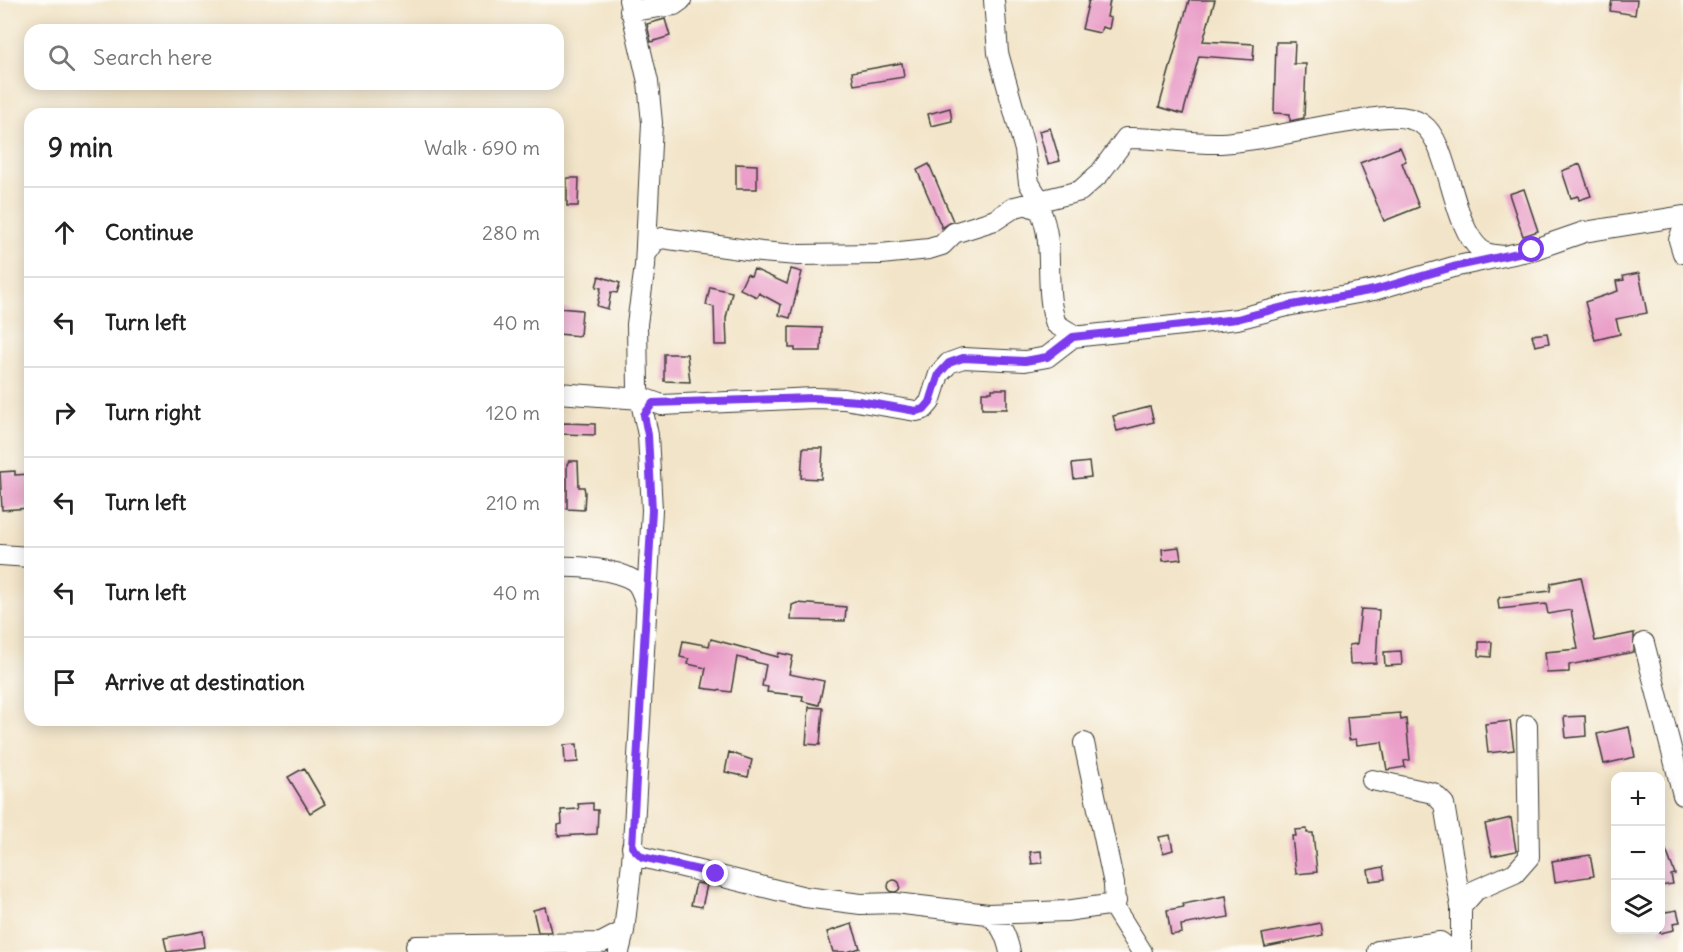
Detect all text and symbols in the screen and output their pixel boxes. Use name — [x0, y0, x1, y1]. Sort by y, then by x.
search box — [24, 24, 564, 90]
icon: search — [45, 41, 78, 74]
text: Search here — [93, 43, 212, 71]
text: 9 min — [48, 131, 113, 164]
text: Walk · 690 m — [424, 135, 540, 160]
icon: ahead — [48, 216, 81, 249]
text: Continue — [105, 218, 194, 246]
text: 280 m — [482, 220, 540, 245]
route start — [1518, 236, 1544, 262]
icon: left — [48, 306, 81, 339]
text: Turn left — [105, 308, 186, 336]
text: 40 m — [493, 310, 540, 335]
icon: right — [48, 396, 81, 429]
text: Turn right — [105, 398, 201, 426]
text: 120 m — [486, 400, 540, 425]
icon: left — [48, 486, 81, 519]
text: Turn left — [105, 488, 186, 516]
text: 210 m — [486, 490, 540, 515]
icon: left — [48, 576, 81, 609]
text: Turn left — [105, 578, 186, 606]
text: 40 m — [493, 580, 540, 605]
icon: arrive — [48, 666, 81, 699]
text: Arrive at destination — [105, 668, 305, 696]
map controls — [1611, 772, 1665, 934]
button: + — [1611, 772, 1665, 826]
button: − — [1611, 826, 1665, 880]
route end — [702, 860, 728, 886]
button: layers — [1611, 880, 1665, 934]

